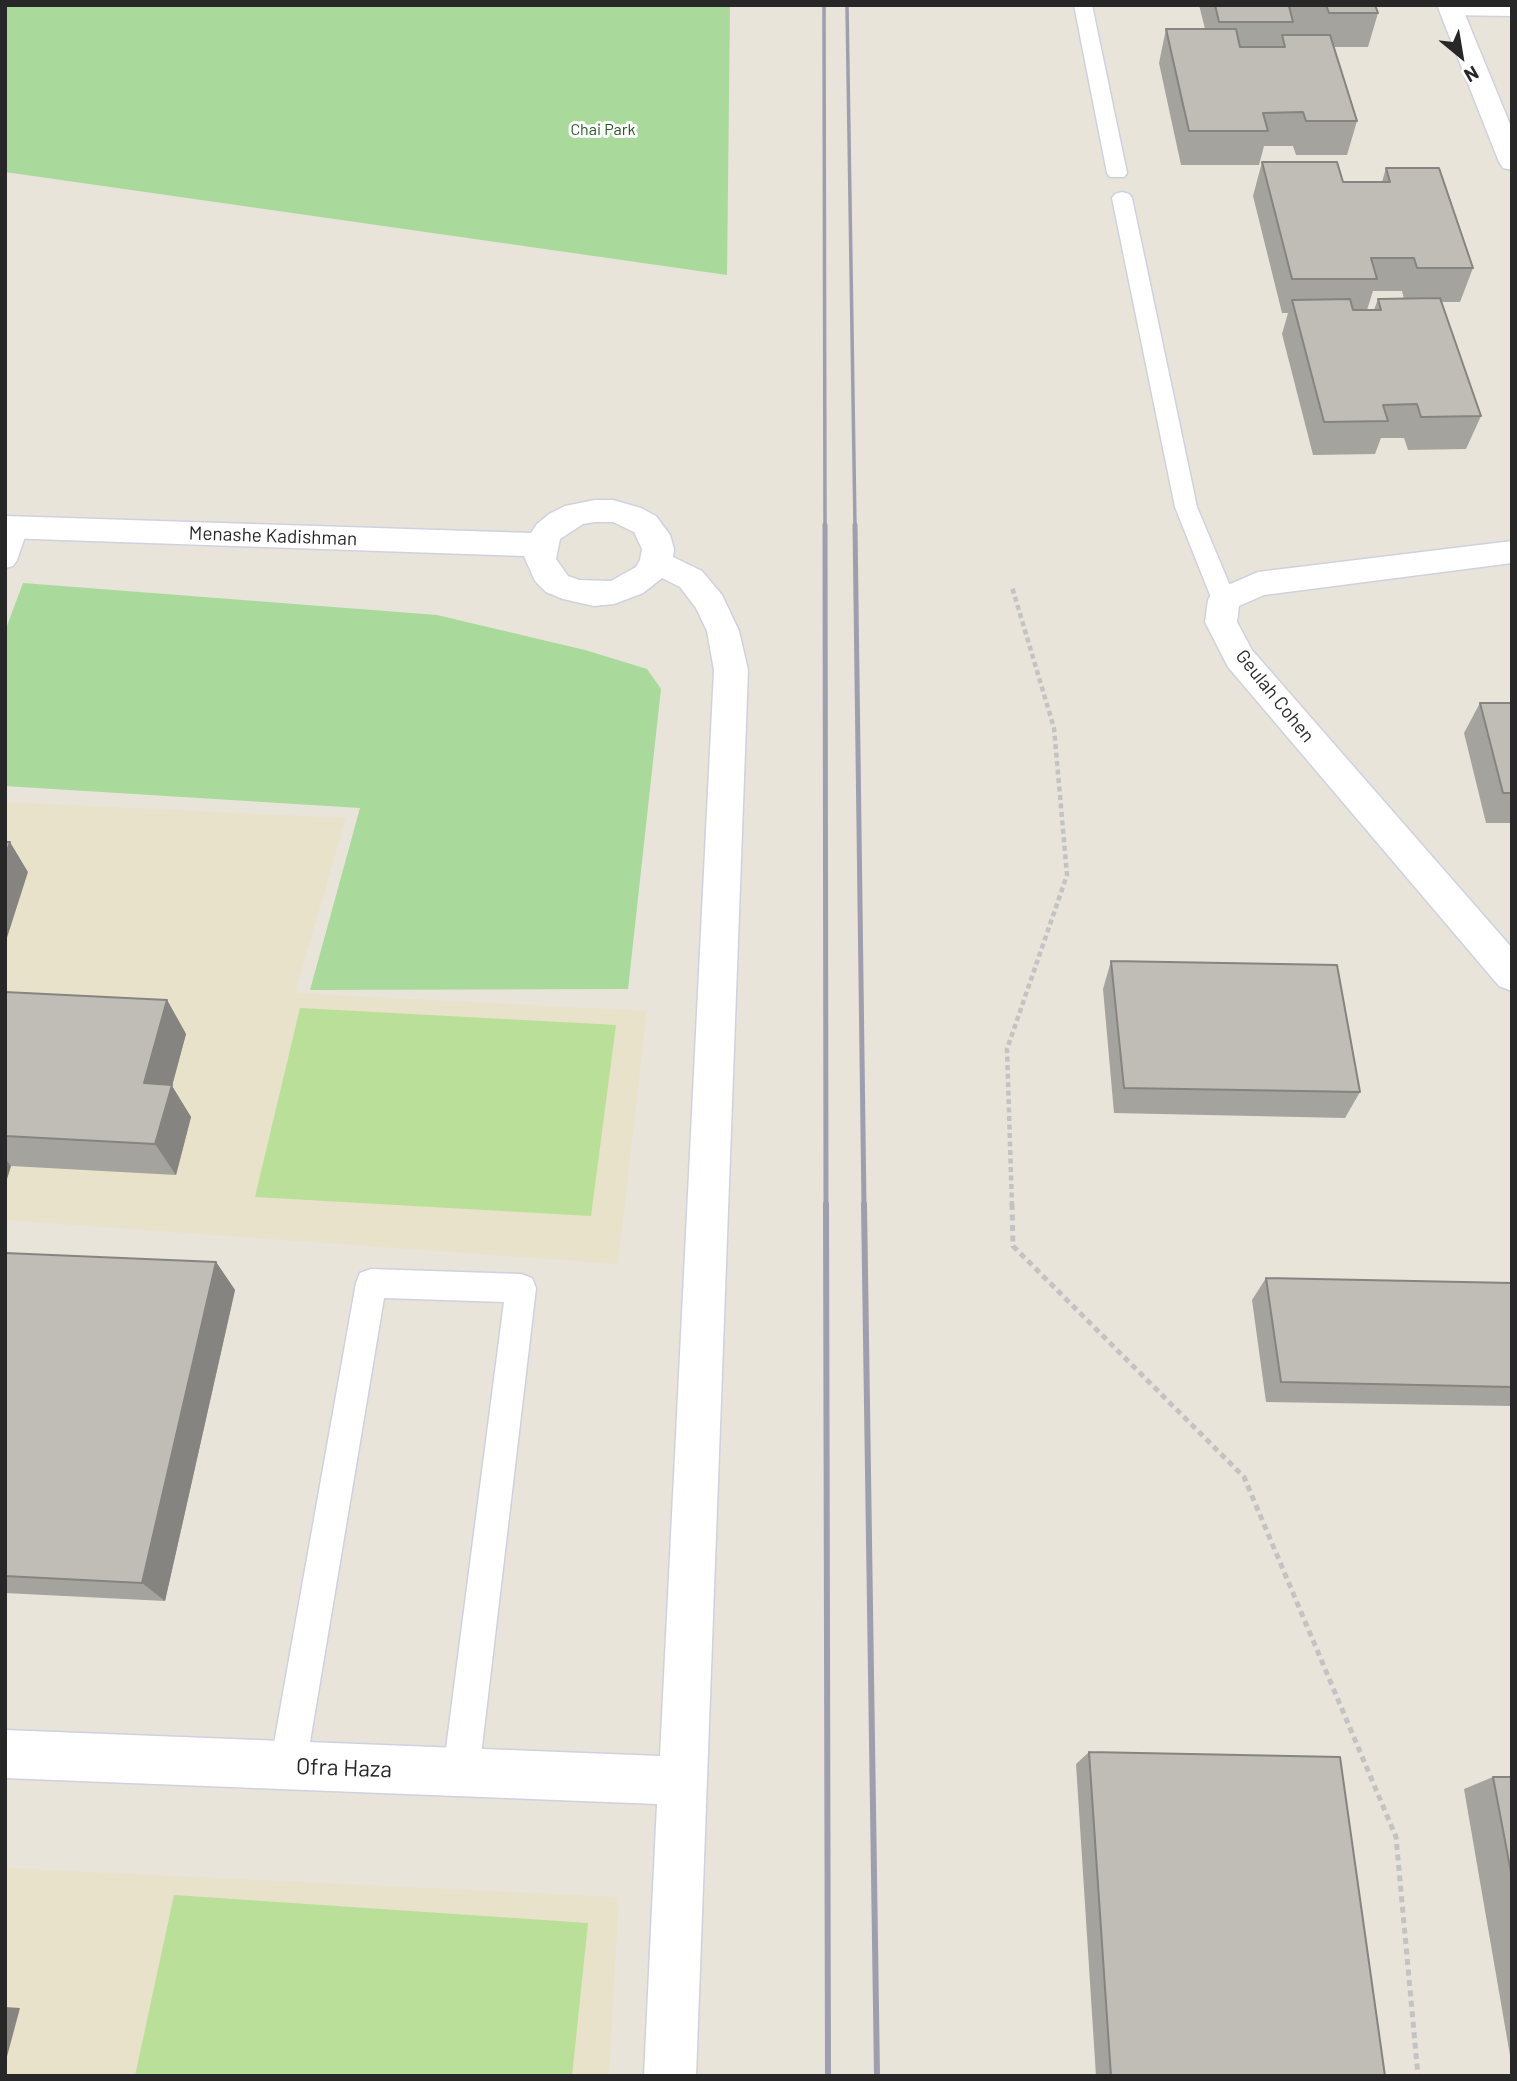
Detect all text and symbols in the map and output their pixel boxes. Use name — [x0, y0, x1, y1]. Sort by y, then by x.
north arrow — [1426, 21, 1496, 91]
text: N — [1461, 61, 1483, 88]
park label: Chai Park — [570, 120, 636, 140]
street label: Menashe Kadishman — [188, 522, 358, 550]
street label: Geulah Cohen — [1231, 645, 1319, 747]
street label: Ofra Haza — [296, 1753, 392, 1783]

